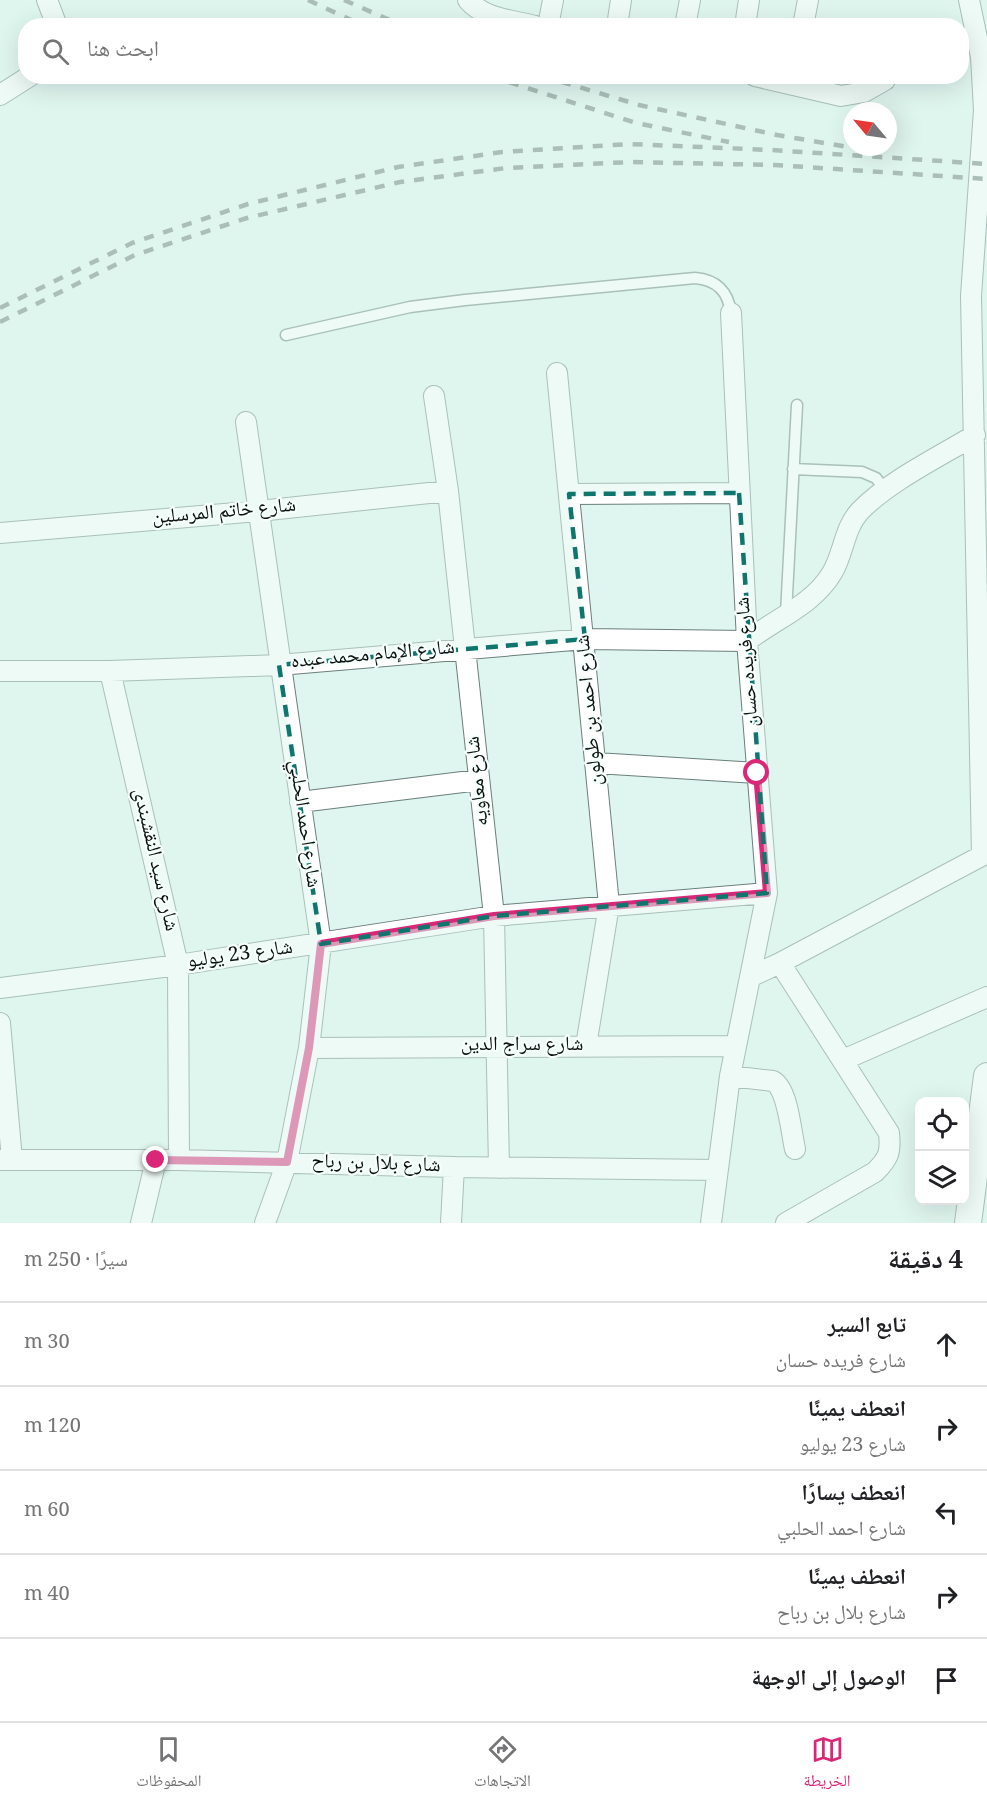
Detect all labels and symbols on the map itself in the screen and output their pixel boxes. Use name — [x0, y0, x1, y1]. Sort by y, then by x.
north arrow — [843, 102, 897, 156]
street label: شارع خاتم المرسلين — [151, 490, 297, 536]
street label: شارع فريده حسان — [727, 596, 771, 728]
street label: شارع الإمام محمد عبده — [290, 632, 456, 680]
street label: شارع احمد بن طولون — [567, 633, 615, 787]
street label: شارع معاويه — [457, 734, 501, 828]
street label: شارع احمد الحلبي — [277, 758, 329, 890]
route start — [743, 759, 769, 785]
street label: شارع سيد النقشبندى — [121, 785, 187, 935]
street label: شارع 23 يوليو — [185, 932, 295, 980]
street label: شارع سراج الدين — [461, 1029, 583, 1063]
route end — [142, 1146, 168, 1172]
street label: شارع بلال بن رباح — [311, 1146, 441, 1184]

